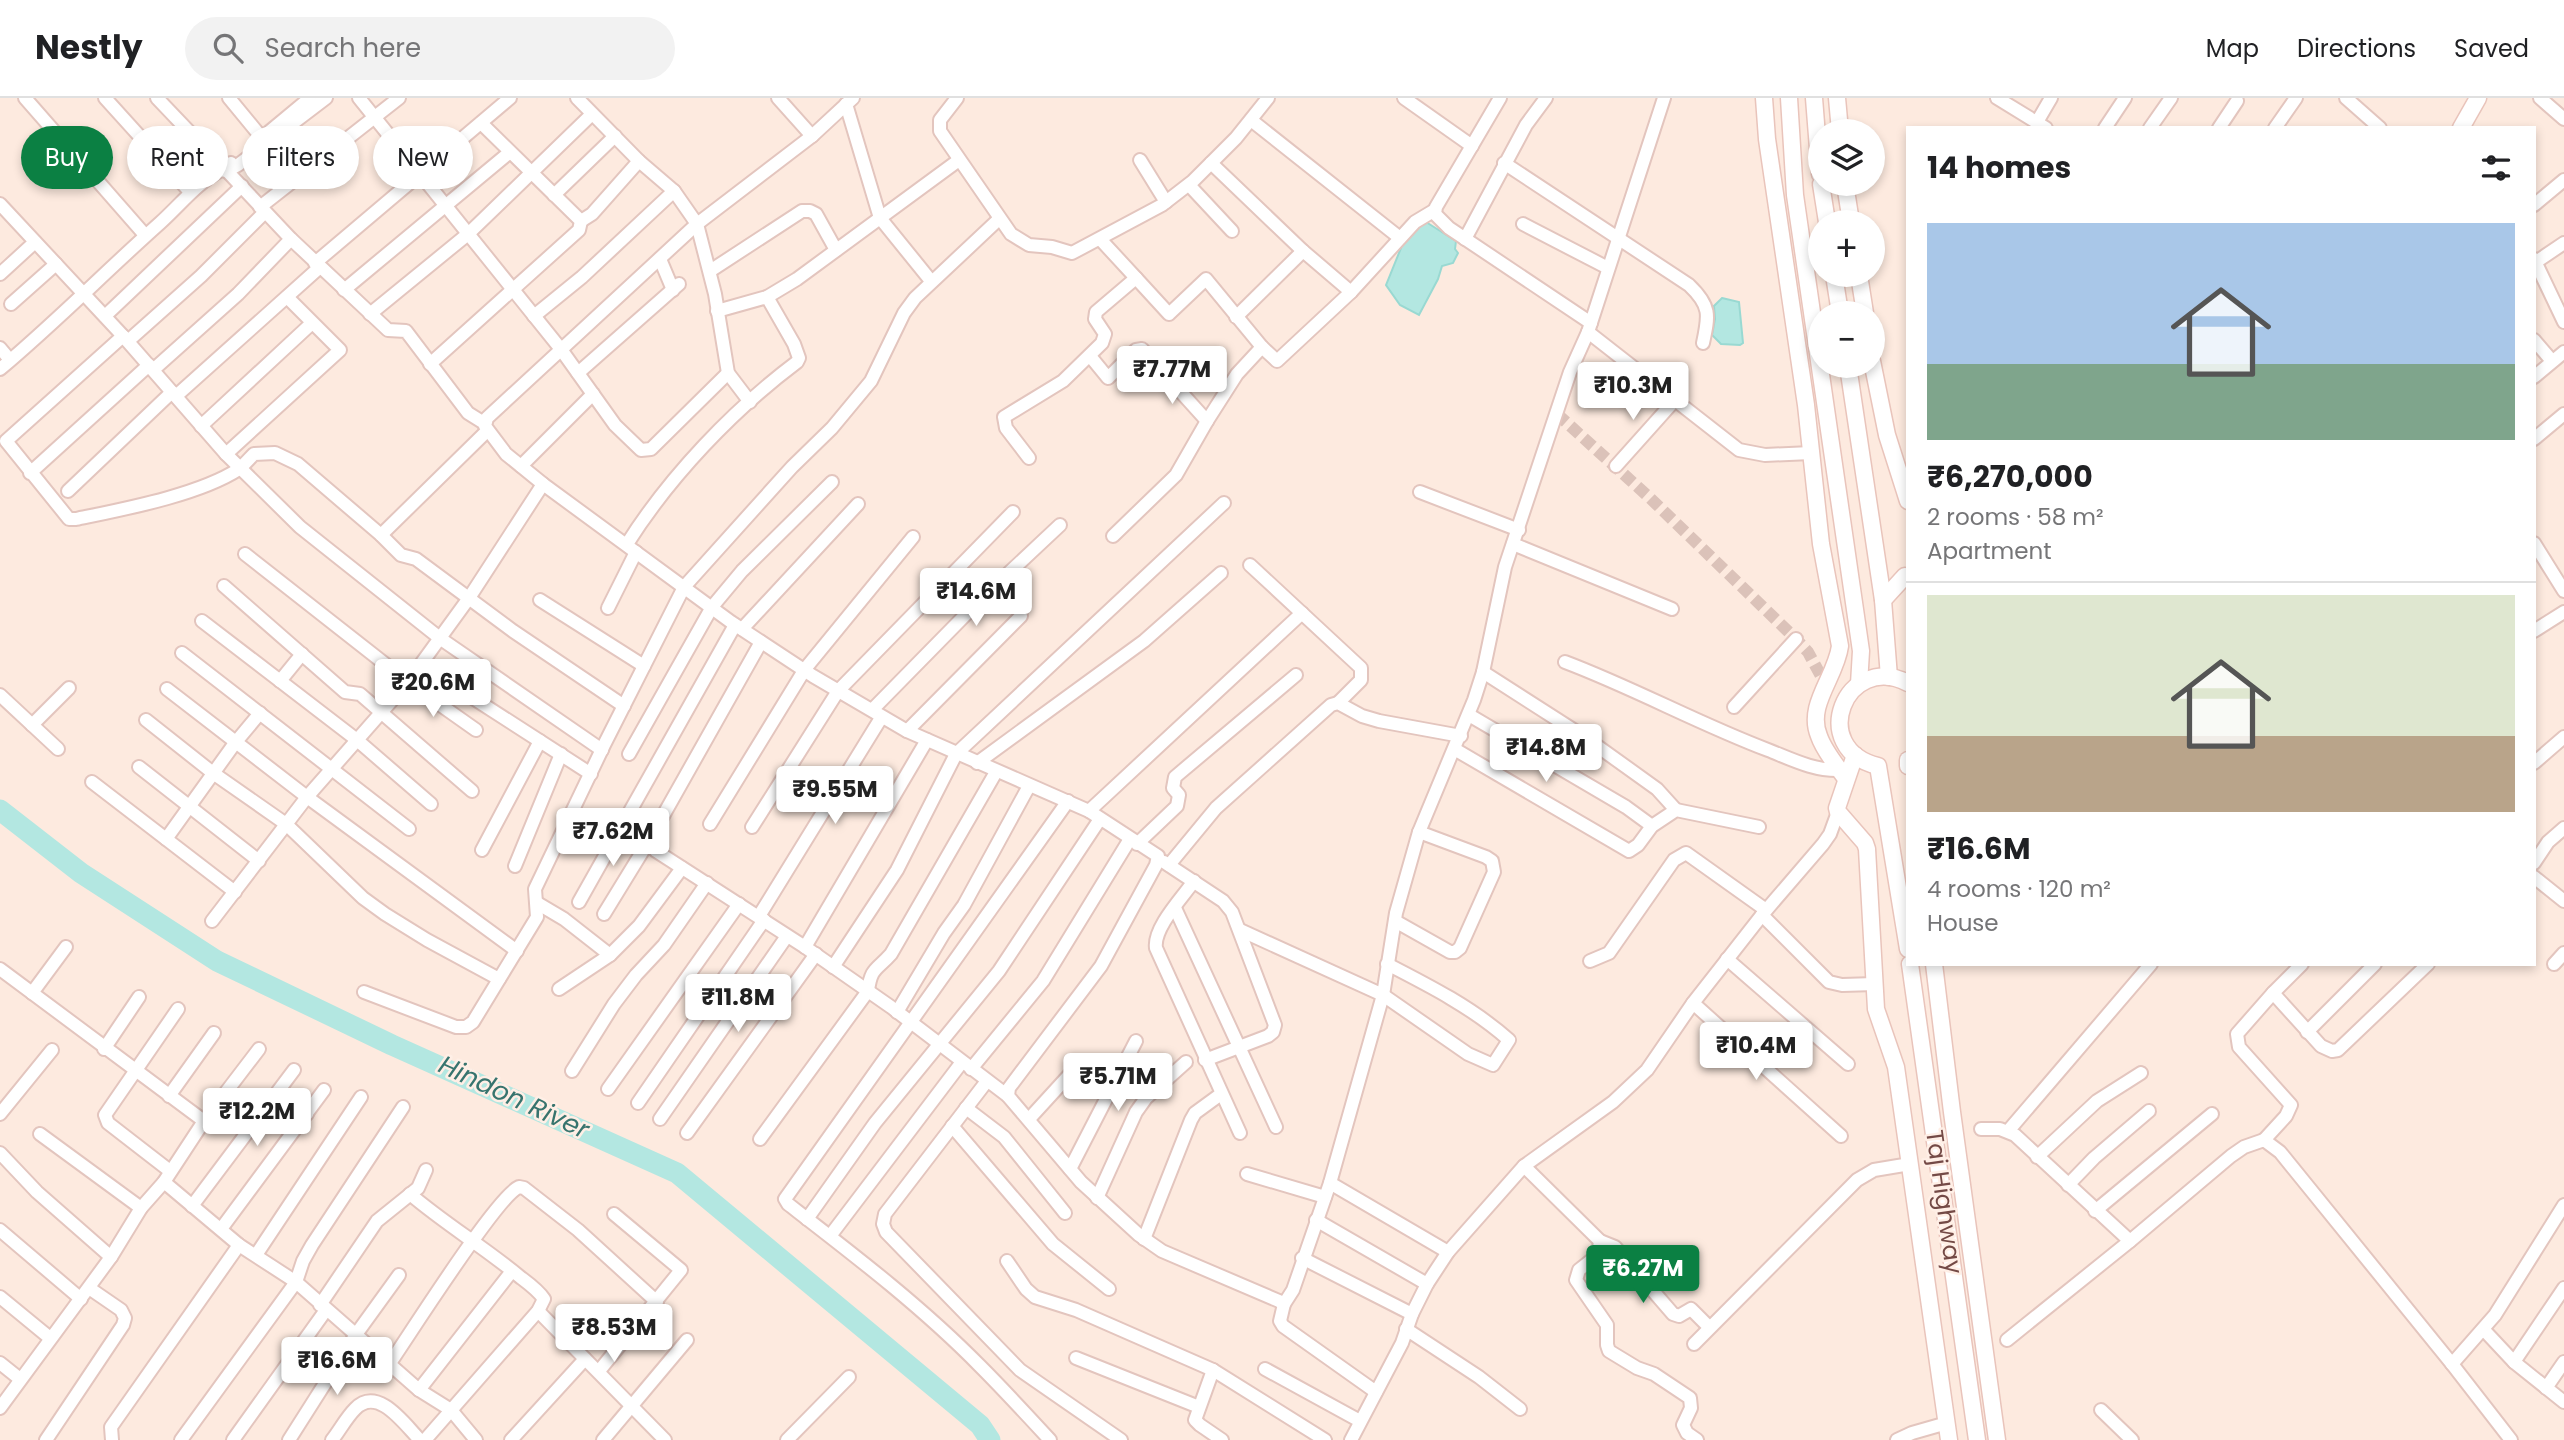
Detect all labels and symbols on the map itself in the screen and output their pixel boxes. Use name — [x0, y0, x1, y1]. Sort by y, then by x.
pin: ₹7.77M — [1115, 346, 1229, 406]
pin: ₹10.3M — [1576, 362, 1690, 422]
pin: ₹14.6M — [919, 568, 1033, 628]
pin: ₹20.6M — [376, 660, 490, 719]
pin: ₹14.8M — [1489, 724, 1603, 784]
pin: ₹9.55M — [778, 766, 892, 826]
pin: ₹7.62M — [556, 808, 670, 868]
pin: ₹11.8M — [681, 974, 795, 1034]
pin: ₹10.4M — [1699, 1023, 1813, 1082]
water label: Hindon River — [433, 1046, 596, 1148]
pin: ₹5.71M — [1061, 1054, 1175, 1113]
pin: ₹12.2M — [200, 1088, 314, 1148]
street label: Taj Highway — [1918, 1128, 1971, 1277]
pin: ₹6.27M — [1586, 1246, 1700, 1305]
pin: ₹8.53M — [557, 1304, 671, 1364]
pin: ₹16.6M — [280, 1338, 394, 1397]

